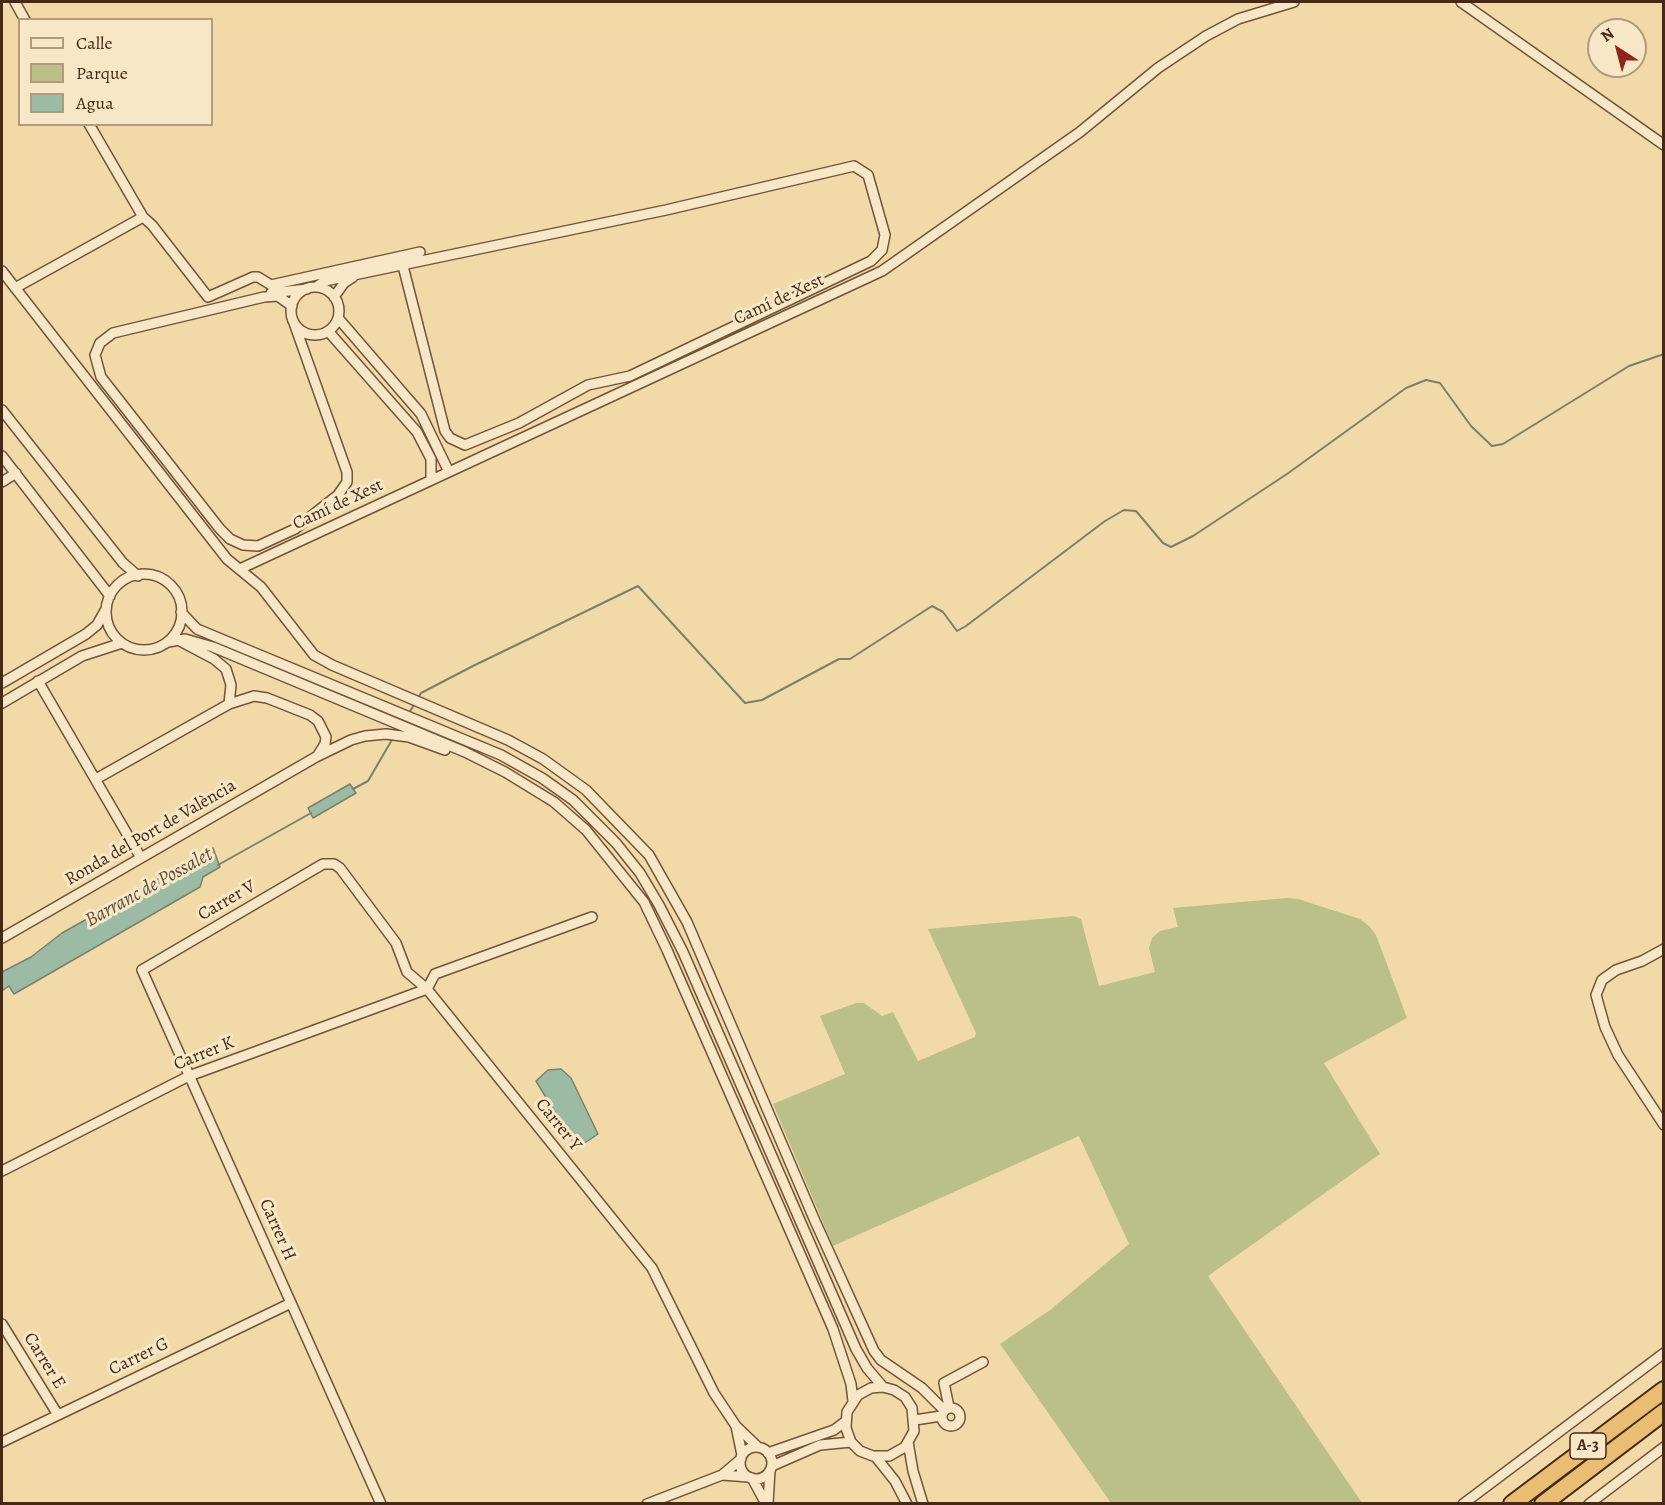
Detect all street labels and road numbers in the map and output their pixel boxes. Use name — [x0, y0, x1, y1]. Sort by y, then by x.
street label: Camí de Xest — [730, 270, 828, 330]
street label: Camí de Xest — [289, 475, 387, 535]
street label: Ronda del Port de València — [62, 775, 240, 891]
street label: Carrer V — [194, 876, 260, 926]
street label: Carrer K — [171, 1032, 237, 1076]
street label: Carrer Y — [530, 1094, 586, 1156]
street label: Carrer H — [254, 1196, 300, 1264]
street label: Carrer E — [18, 1329, 70, 1393]
street label: Carrer G — [106, 1333, 172, 1381]
road number: A-3 — [1570, 1433, 1606, 1459]

